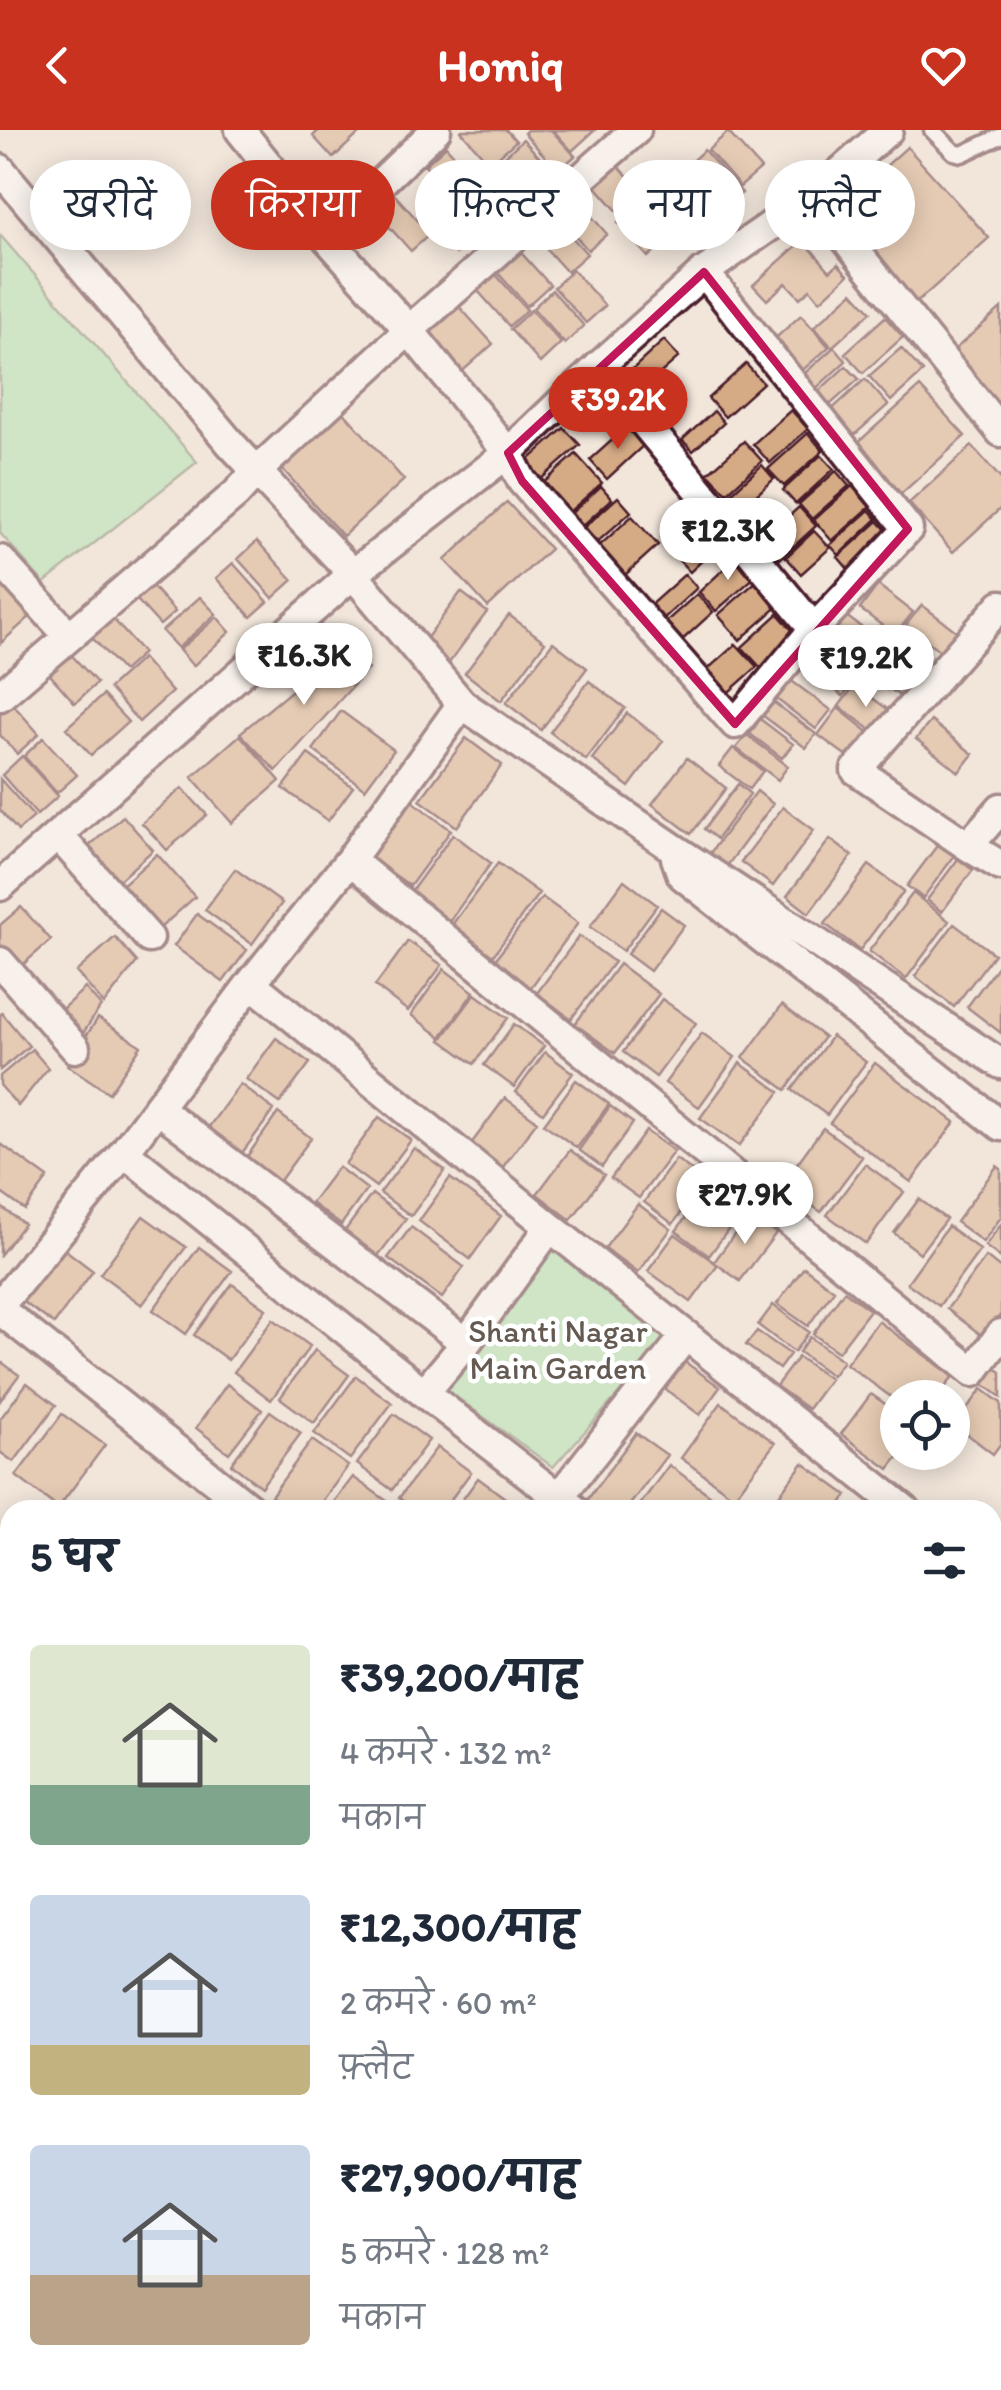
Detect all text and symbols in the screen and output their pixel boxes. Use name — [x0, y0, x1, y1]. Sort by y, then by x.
icon: back — [30, 38, 85, 93]
text: Homiq — [437, 38, 564, 92]
icon: heart — [916, 38, 971, 93]
chip: खरीदें — [30, 160, 191, 250]
chip: किराया — [211, 160, 395, 250]
chip: फ़िल्टर — [415, 160, 593, 250]
chip: नया — [613, 160, 745, 250]
chip: फ़्लैट — [765, 160, 915, 250]
pin: ₹39.2K — [537, 367, 699, 452]
text: ₹39.2K — [571, 380, 665, 418]
pin: ₹12.3K — [647, 498, 809, 583]
text: ₹12.3K — [681, 511, 775, 549]
pin: ₹16.3K — [223, 623, 385, 708]
pin: ₹19.2K — [785, 625, 947, 710]
text: ₹16.3K — [257, 636, 351, 674]
text: ₹19.2K — [820, 638, 912, 676]
pin: ₹27.9K — [664, 1162, 826, 1247]
text: ₹27.9K — [698, 1175, 792, 1213]
park label: Shanti Nagar Main Garden — [468, 1312, 648, 1387]
map controls — [880, 1380, 970, 1470]
button: locate — [880, 1380, 970, 1470]
text: 5 घर — [30, 1531, 117, 1582]
icon: filters — [917, 1533, 972, 1588]
text: ₹39,200/माह — [340, 1651, 581, 1702]
icon: home — [110, 1685, 230, 1805]
text: 4 कमरे · 132 m² — [340, 1734, 552, 1772]
text: मकान — [340, 1799, 425, 1837]
text: ₹12,300/माह — [340, 1901, 578, 1952]
icon: home — [110, 1935, 230, 2055]
text: 2 कमरे · 60 m² — [340, 1984, 537, 2022]
text: फ़्लैट — [340, 2049, 413, 2087]
text: ₹27,900/माह — [340, 2151, 579, 2202]
icon: home — [110, 2185, 230, 2305]
text: 5 कमरे · 128 m² — [340, 2234, 549, 2272]
text: मकान — [340, 2299, 425, 2337]

